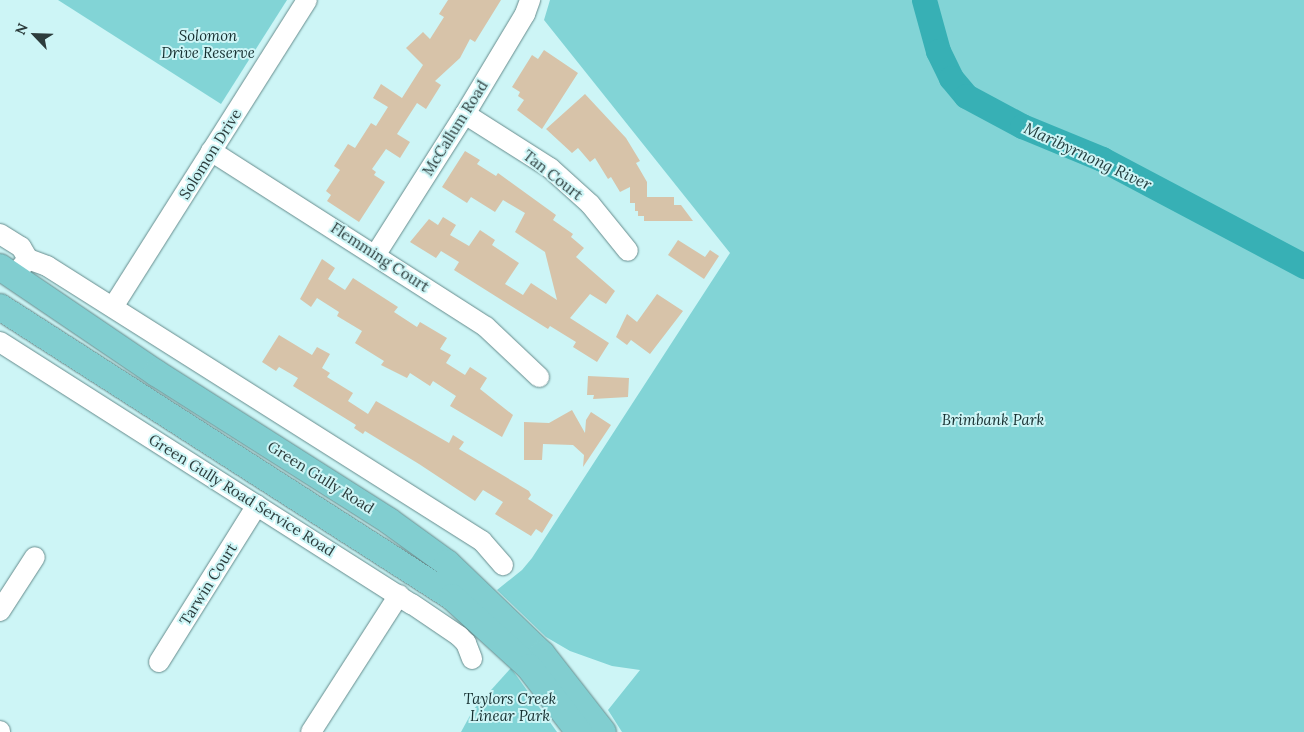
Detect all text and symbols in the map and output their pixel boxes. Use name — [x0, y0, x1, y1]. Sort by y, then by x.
north arrow — [10, 10, 60, 60]
text: N — [11, 20, 32, 38]
park label: Solomon Drive Reserve — [161, 26, 255, 61]
street label: McCallum Road — [418, 77, 492, 179]
street label: Solomon Drive — [175, 106, 245, 202]
water label: Maribyrnong River — [1021, 118, 1155, 194]
street label: Tan Court — [520, 146, 586, 204]
street label: Flemming Court — [328, 219, 432, 295]
park label: Brimbank Park — [942, 411, 1044, 429]
street label: Green Gully Road Service Road — [146, 430, 338, 560]
street label: Green Gully Road — [264, 437, 378, 517]
street label: Tarwin Court — [176, 540, 240, 628]
park label: Taylors Creek Linear Park — [464, 689, 556, 724]

